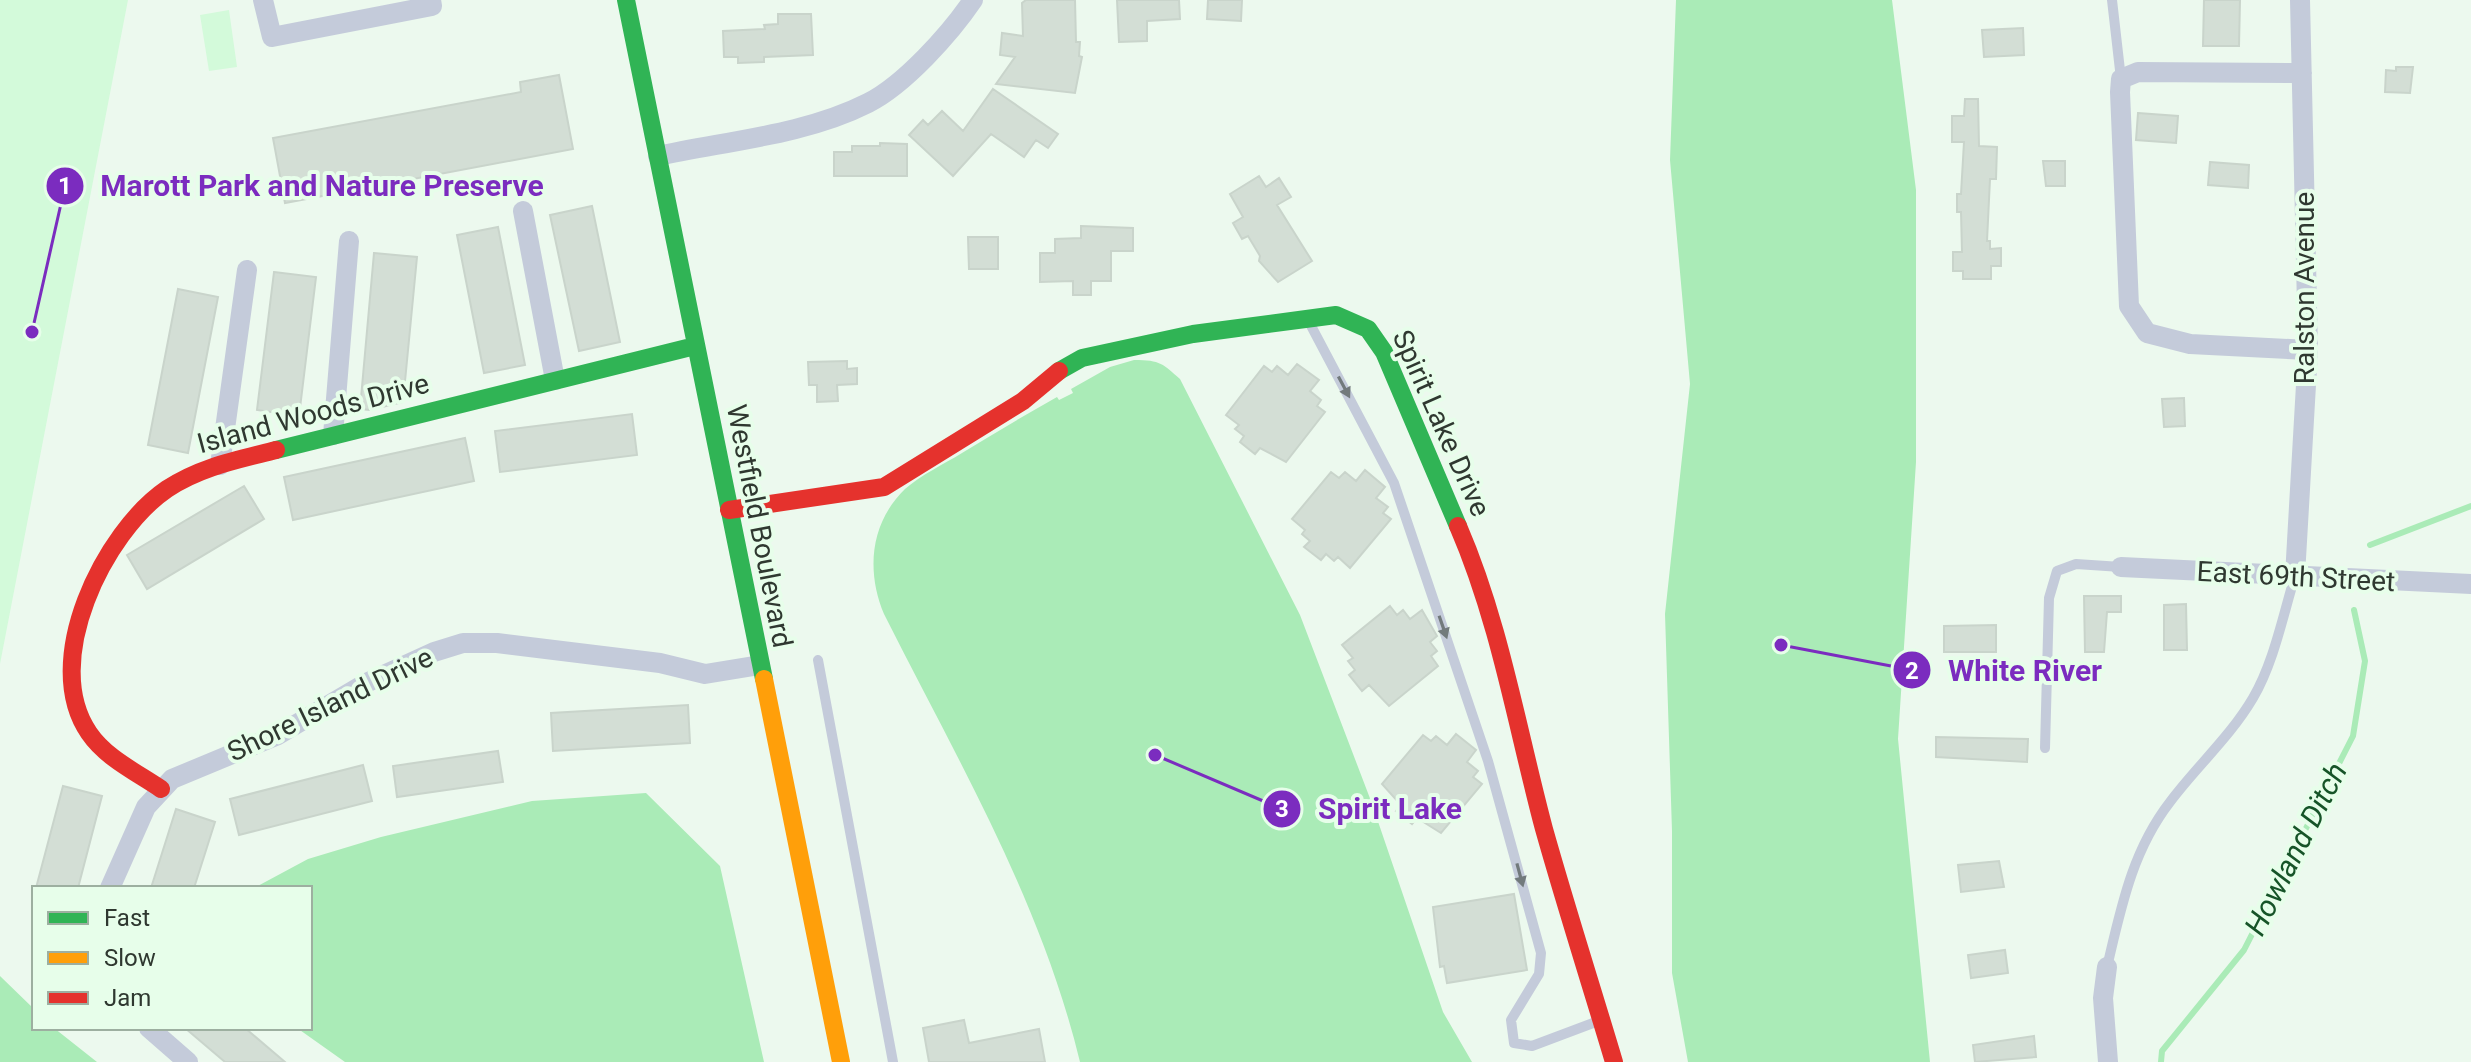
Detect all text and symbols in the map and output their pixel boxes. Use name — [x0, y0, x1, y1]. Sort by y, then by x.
callout: Marott Park and Nature Preserve — [45, 159, 560, 213]
text: Marott Park and Nature Preserve — [100, 168, 544, 203]
text: 1 — [58, 172, 72, 200]
street label: Ralston Avenue — [2288, 192, 2321, 384]
street label: Spirit Lake Drive — [1386, 325, 1497, 521]
street label: Island Woods Drive — [194, 367, 433, 460]
one-way arrow — [1337, 376, 1350, 399]
street label: Westfield Boulevard — [720, 402, 799, 650]
street label: East 69th Street — [2196, 555, 2396, 598]
one-way arrow — [1437, 615, 1449, 639]
street label: Shore Island Drive — [222, 640, 438, 768]
callout: White River — [1892, 643, 2118, 697]
text: White River — [1948, 653, 2102, 688]
text: 2 — [1905, 657, 1919, 685]
water label: Howland Ditch — [2237, 757, 2354, 941]
callout: Spirit Lake — [1262, 782, 1478, 836]
text: Spirit Lake — [1318, 791, 1462, 826]
text: 3 — [1275, 795, 1289, 823]
one-way arrow — [1514, 862, 1526, 887]
legend — [32, 886, 312, 1030]
text: Fast — [104, 904, 150, 932]
text: Slow — [104, 944, 156, 972]
text: Jam — [104, 984, 151, 1012]

